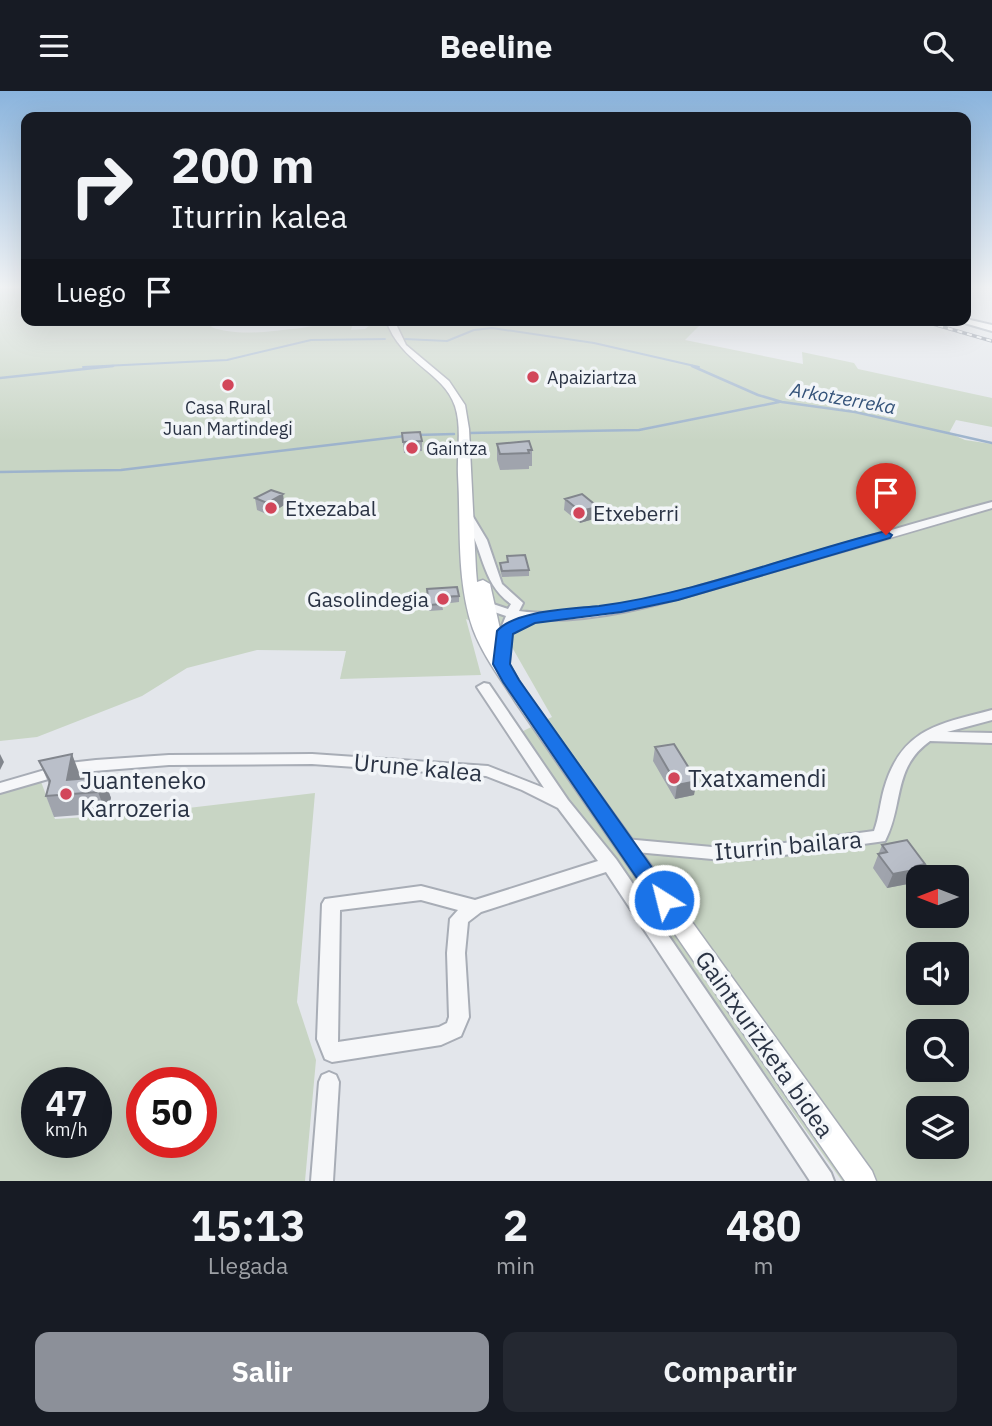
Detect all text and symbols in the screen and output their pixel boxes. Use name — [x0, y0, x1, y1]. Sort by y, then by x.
text: Beeline — [439, 25, 553, 67]
icon: menu — [35, 27, 73, 65]
icon: search — [919, 27, 957, 65]
text: 200 m — [171, 133, 315, 196]
icon: right — [56, 140, 147, 231]
text: Iturrin kalea — [171, 195, 348, 237]
icon: arrive — [140, 273, 178, 311]
text: Luego — [56, 275, 126, 309]
place label: Apaiziartza — [547, 366, 637, 389]
marker: Apaiziartza — [525, 369, 541, 385]
marker: Casa Rural Juan Martindegi — [220, 377, 236, 393]
water label: Arkotzerreka — [787, 377, 898, 419]
place label: Casa Rural Juan Martindegi — [163, 396, 293, 440]
place label: Gaintza — [426, 437, 488, 460]
marker: Gaintza — [404, 440, 420, 456]
pin — [856, 463, 916, 535]
icon: arrive — [867, 474, 905, 512]
place label: Etxezabal — [285, 494, 377, 522]
place label: Etxeberri — [593, 499, 679, 527]
marker: Etxezabal — [263, 500, 279, 516]
marker: Etxeberri — [571, 505, 587, 521]
place label: Gasolindegia — [307, 585, 429, 613]
marker: Gasolindegia — [435, 591, 451, 607]
street label: Urune kalea — [352, 745, 484, 789]
place label: Txatxamendi — [688, 762, 827, 794]
place label: Juanteneko Karrozeria — [80, 764, 206, 824]
marker: Txatxamendi — [666, 770, 682, 786]
marker: Juanteneko Karrozeria — [58, 786, 74, 802]
street label: Iturrin bailara — [713, 823, 863, 867]
position arrow — [627, 863, 701, 937]
north arrow — [906, 865, 970, 927]
map controls — [906, 865, 969, 1159]
button: sound — [906, 942, 969, 1005]
street label: Gaintxurizketa bidea — [688, 944, 842, 1144]
button: search — [906, 1019, 969, 1082]
speed limit sign: 50 — [126, 1067, 217, 1158]
text: 47 — [45, 1080, 88, 1126]
button: layers — [906, 1096, 969, 1159]
text: km/h — [45, 1118, 88, 1141]
text: 15:13 — [191, 1198, 305, 1253]
text: 2 — [503, 1198, 528, 1253]
text: 480 — [726, 1198, 801, 1253]
text: Llegada — [208, 1250, 288, 1280]
text: min — [496, 1250, 535, 1280]
text: m — [753, 1250, 774, 1280]
button: Salir — [35, 1332, 489, 1412]
button: Compartir — [503, 1332, 957, 1412]

